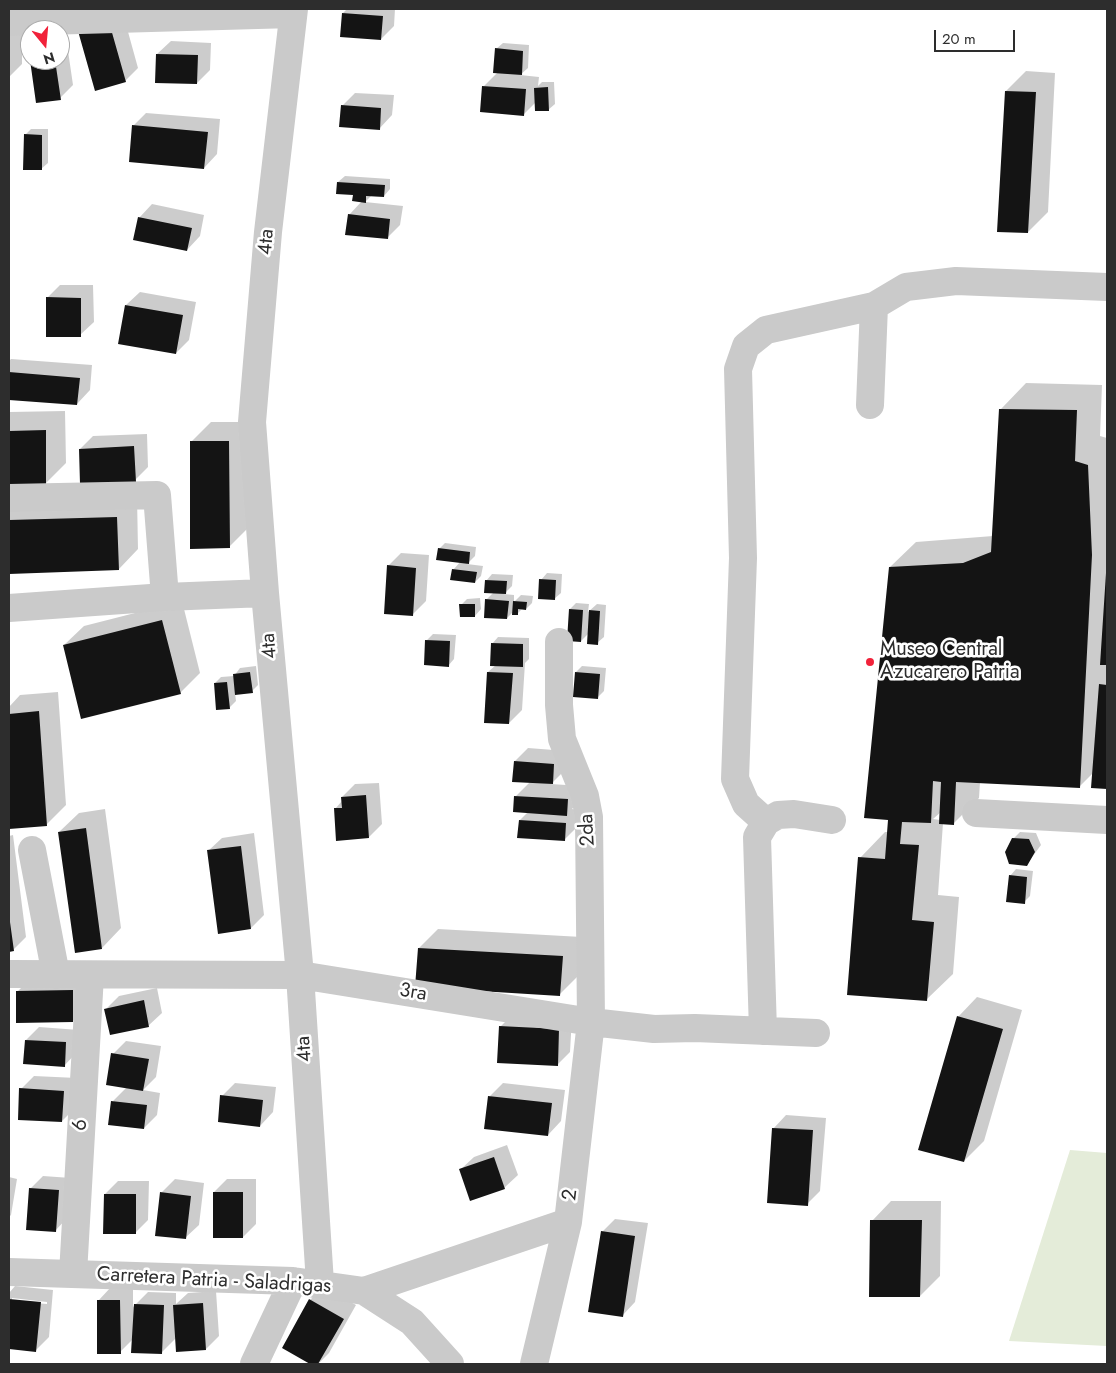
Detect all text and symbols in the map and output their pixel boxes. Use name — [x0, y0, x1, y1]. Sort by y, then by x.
north arrow — [20, 20, 70, 70]
scale bar — [936, 20, 1017, 52]
text: 20 m — [942, 28, 976, 50]
text: N — [41, 47, 57, 70]
street label: 4ta — [254, 228, 280, 256]
street label: 4ta — [257, 632, 283, 660]
place label: Museo Central Azucarero Patria — [880, 638, 1020, 685]
marker: Museo Central Azucarero Patria — [864, 656, 876, 668]
street label: 2da — [575, 813, 601, 847]
street label: 3ra — [398, 979, 428, 1007]
street label: 4ta — [292, 1035, 318, 1063]
street label: 6 — [69, 1119, 93, 1131]
street label: 2 — [558, 1188, 584, 1202]
street label: Carretera Patria - Saladrigas — [96, 1263, 332, 1299]

